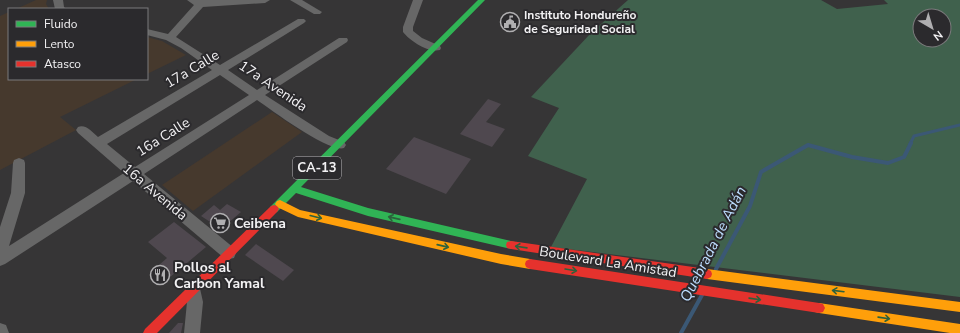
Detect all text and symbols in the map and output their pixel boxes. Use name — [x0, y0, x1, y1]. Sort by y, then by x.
place label: Instituto Hondureño de Seguridad Social — [524, 7, 637, 37]
legend — [8, 8, 148, 80]
north arrow — [912, 8, 952, 48]
public building icon: Instituto Hondureño de Seguridad Social — [499, 11, 521, 33]
text: Fluido — [44, 16, 78, 32]
text: N — [930, 27, 946, 44]
text: Lento — [44, 36, 75, 52]
street label: 17a Calle — [161, 45, 223, 93]
text: Atasco — [44, 56, 81, 72]
street label: 17a Avenida — [235, 56, 311, 116]
street label: 16a Calle — [132, 113, 194, 161]
road number: CA-13 — [293, 157, 341, 179]
street label: 16a Avenida — [119, 159, 191, 225]
water label: Quebrada de Adán — [675, 183, 751, 305]
supermarket icon: Ceibena — [209, 212, 231, 234]
place label: Ceibena — [234, 214, 286, 233]
one-way arrow — [309, 214, 322, 221]
one-way arrow — [388, 214, 401, 221]
one-way arrow — [515, 242, 528, 250]
street label: Boulevard La Amistad — [538, 242, 678, 282]
one-way arrow — [436, 243, 449, 251]
place label: Pollos al Carbon Yamal — [174, 258, 265, 293]
restaurant icon: Pollos al Carbon Yamal — [149, 264, 171, 286]
one-way arrow — [564, 266, 577, 274]
one-way arrow — [832, 287, 845, 295]
one-way arrow — [748, 295, 761, 303]
one-way arrow — [877, 314, 890, 322]

